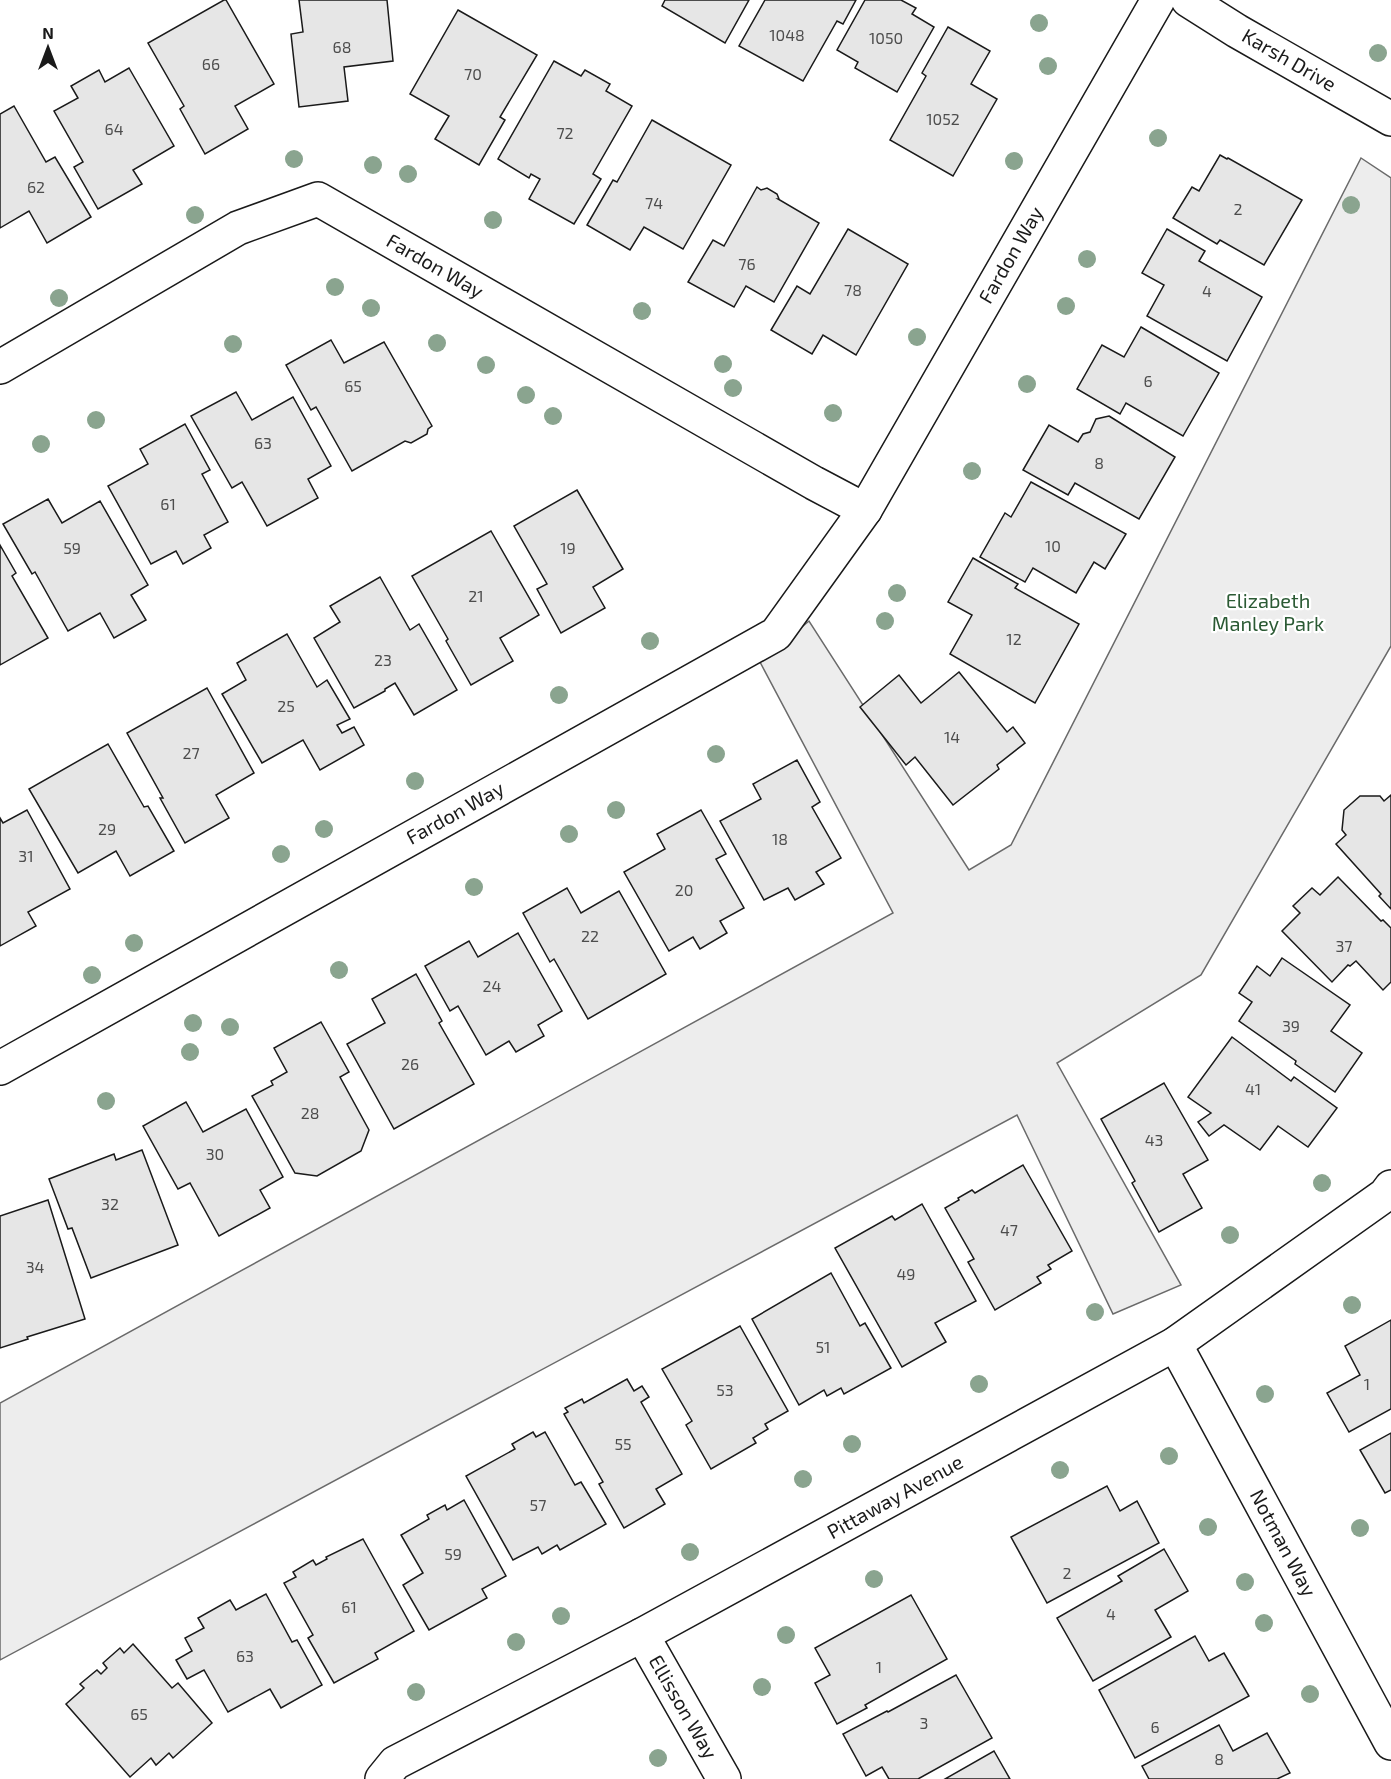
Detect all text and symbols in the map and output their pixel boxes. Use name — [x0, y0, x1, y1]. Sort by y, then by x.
north arrow — [18, 18, 78, 78]
text: N — [42, 23, 54, 42]
street label: Karsh Drive — [1238, 23, 1341, 96]
house number: 1048 — [769, 25, 805, 44]
house number: 1050 — [869, 28, 903, 47]
house number: 68 — [333, 37, 351, 56]
house number: 66 — [202, 54, 220, 73]
house number: 70 — [464, 64, 482, 83]
house number: 1052 — [926, 109, 960, 128]
house number: 64 — [105, 119, 124, 138]
house number: 72 — [556, 123, 574, 142]
house number: 62 — [27, 177, 45, 196]
house number: 74 — [645, 193, 663, 212]
house number: 2 — [1234, 199, 1243, 218]
street label: Fardon Way — [973, 201, 1048, 307]
street label: Fardon Way — [383, 228, 489, 303]
house number: 76 — [738, 254, 756, 273]
house number: 78 — [844, 280, 862, 299]
house number: 4 — [1202, 281, 1212, 300]
house number: 6 — [1143, 371, 1153, 390]
house number: 65 — [344, 376, 362, 395]
house number: 63 — [254, 433, 272, 452]
house number: 8 — [1094, 453, 1104, 472]
house number: 61 — [160, 494, 176, 513]
house number: 10 — [1045, 536, 1061, 555]
house number: 59 — [63, 538, 81, 557]
house number: 19 — [560, 538, 576, 557]
house number: 21 — [468, 586, 484, 605]
park label: Elizabeth Manley Park — [1212, 588, 1324, 635]
house number: 12 — [1006, 629, 1022, 648]
house number: 23 — [374, 650, 392, 669]
house number: 25 — [277, 696, 295, 715]
house number: 14 — [944, 727, 960, 746]
house number: 27 — [182, 743, 200, 762]
street label: Fardon Way — [401, 775, 508, 849]
house number: 29 — [98, 819, 116, 838]
house number: 18 — [772, 829, 788, 848]
house number: 31 — [18, 846, 34, 865]
house number: 20 — [675, 880, 693, 899]
house number: 22 — [581, 926, 599, 945]
house number: 37 — [1335, 936, 1353, 955]
house number: 24 — [483, 976, 502, 995]
house number: 39 — [1282, 1016, 1300, 1035]
house number: 26 — [401, 1054, 419, 1073]
house number: 41 — [1245, 1079, 1261, 1098]
house number: 28 — [301, 1103, 319, 1122]
house number: 43 — [1145, 1130, 1163, 1149]
house number: 30 — [206, 1144, 224, 1163]
house number: 32 — [101, 1194, 119, 1213]
house number: 47 — [1000, 1220, 1018, 1239]
house number: 34 — [26, 1257, 45, 1276]
house number: 49 — [897, 1264, 916, 1283]
house number: 51 — [816, 1337, 830, 1356]
house number: 1 — [1364, 1374, 1370, 1393]
house number: 53 — [716, 1380, 734, 1399]
house number: 55 — [614, 1434, 632, 1453]
street label: Pittaway Avenue — [822, 1449, 967, 1543]
street label: Notman Way — [1246, 1485, 1322, 1600]
house number: 57 — [530, 1495, 546, 1514]
house number: 59 — [444, 1544, 462, 1563]
house number: 2 — [1063, 1563, 1072, 1582]
house number: 61 — [341, 1597, 357, 1616]
house number: 4 — [1106, 1604, 1116, 1623]
house number: 63 — [236, 1646, 254, 1665]
street label: Ellisson Way — [645, 1650, 723, 1763]
house number: 1 — [876, 1657, 882, 1676]
house number: 65 — [130, 1704, 148, 1723]
house number: 3 — [920, 1713, 928, 1732]
house number: 6 — [1150, 1717, 1160, 1736]
house number: 8 — [1214, 1749, 1224, 1768]

